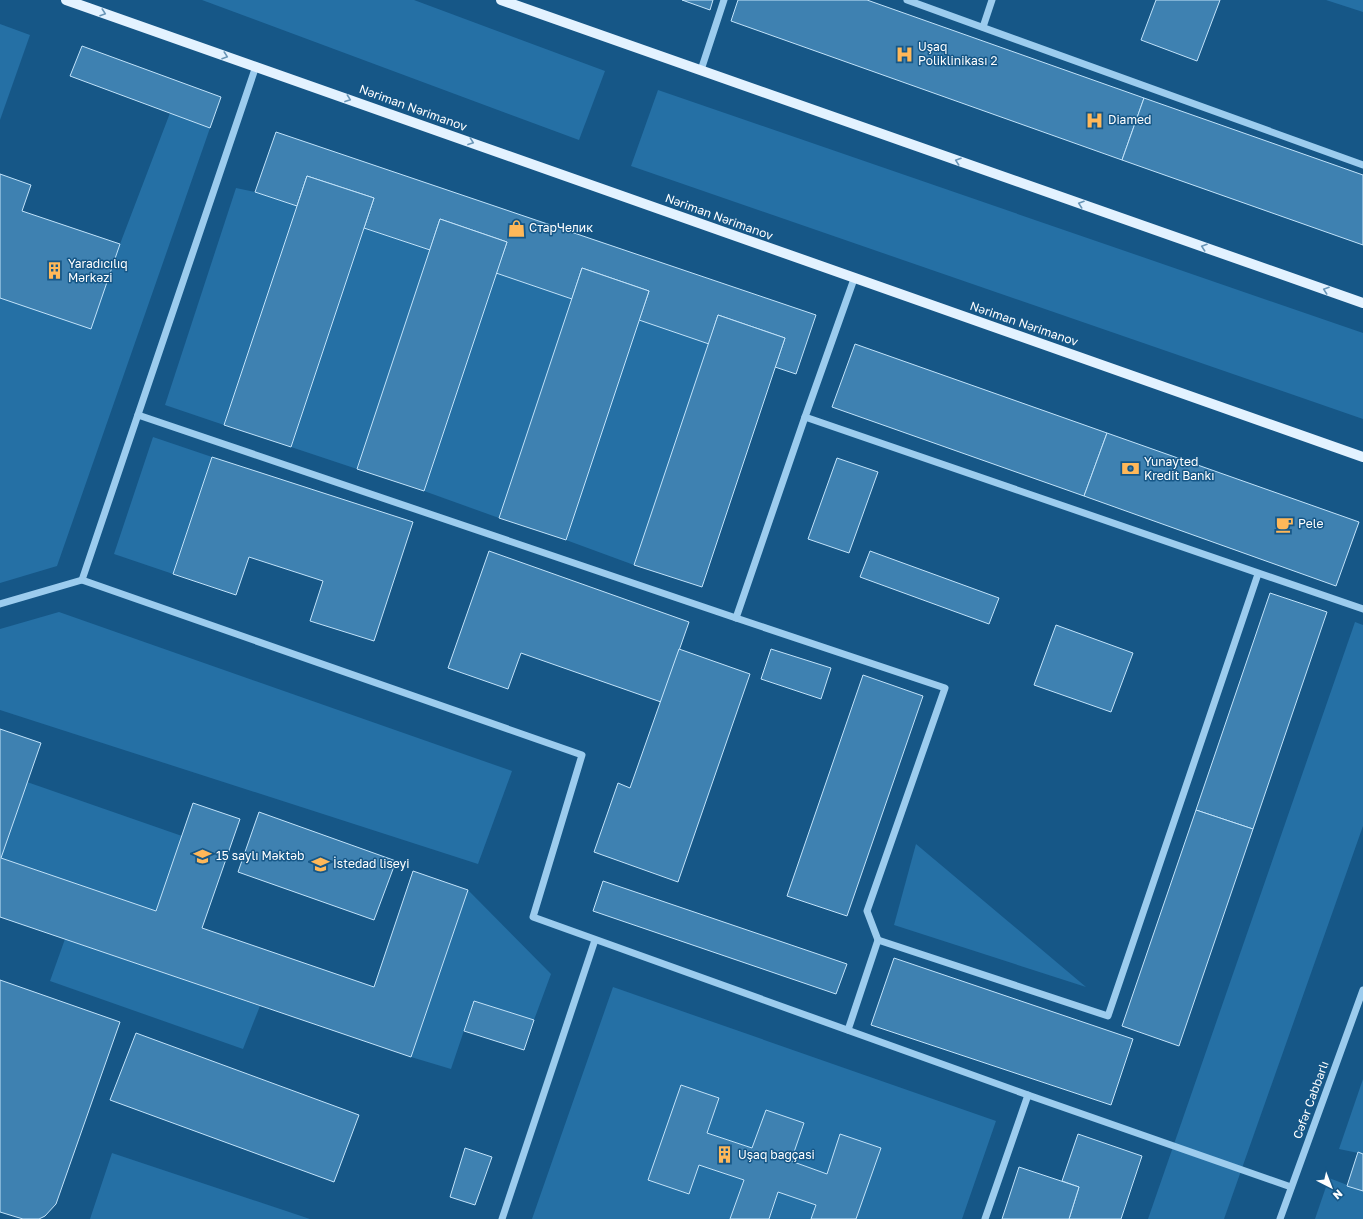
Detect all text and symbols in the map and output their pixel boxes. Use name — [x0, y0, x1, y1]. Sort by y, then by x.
one-way arrow — [99, 8, 106, 17]
place label: Uşaq Poliklinikası 2 — [918, 39, 997, 68]
hospital icon: Uşaq Poliklinikası 2 — [895, 44, 915, 64]
one-way arrow — [222, 51, 229, 59]
street label: Nəriman Nərimanov — [357, 81, 469, 134]
one-way arrow — [344, 94, 351, 103]
hospital icon: Diamed — [1085, 110, 1105, 130]
place label: Diamed — [1108, 112, 1151, 127]
one-way arrow — [467, 138, 474, 146]
one-way arrow — [955, 157, 962, 165]
street label: Nəriman Nərimanov — [663, 190, 775, 243]
one-way arrow — [1078, 200, 1085, 209]
shop icon: СтарЧелик — [506, 218, 526, 238]
place label: СтарЧелик — [529, 220, 593, 235]
one-way arrow — [1200, 244, 1207, 252]
place label: Yaradıcılıq Mərkəzi — [68, 256, 128, 285]
building icon: Yaradıcılıq Mərkəzi — [45, 261, 65, 281]
one-way arrow — [1323, 287, 1330, 295]
street label: Nəriman Nərimanov — [968, 298, 1081, 349]
place label: Yunayted Kredit Bankı — [1144, 454, 1214, 483]
bank icon: Yunayted Kredit Bankı — [1121, 459, 1141, 479]
cafe icon: Pele — [1275, 514, 1295, 534]
place label: Pele — [1298, 516, 1323, 531]
school or university icon: 15 saylı Məktəb — [193, 846, 213, 866]
place label: 15 saylı Məktəb — [216, 848, 304, 863]
school or university icon: İstedad liseyi — [310, 854, 330, 874]
place label: İstedad liseyi — [333, 856, 410, 871]
street label: Cəfər Cabbarlı — [1289, 1059, 1332, 1141]
building icon: Uşaq bağçasi — [715, 1145, 735, 1165]
place label: Uşaq bağçasi — [738, 1147, 815, 1162]
north arrow — [1311, 1167, 1351, 1207]
text: N — [1331, 1187, 1345, 1202]

